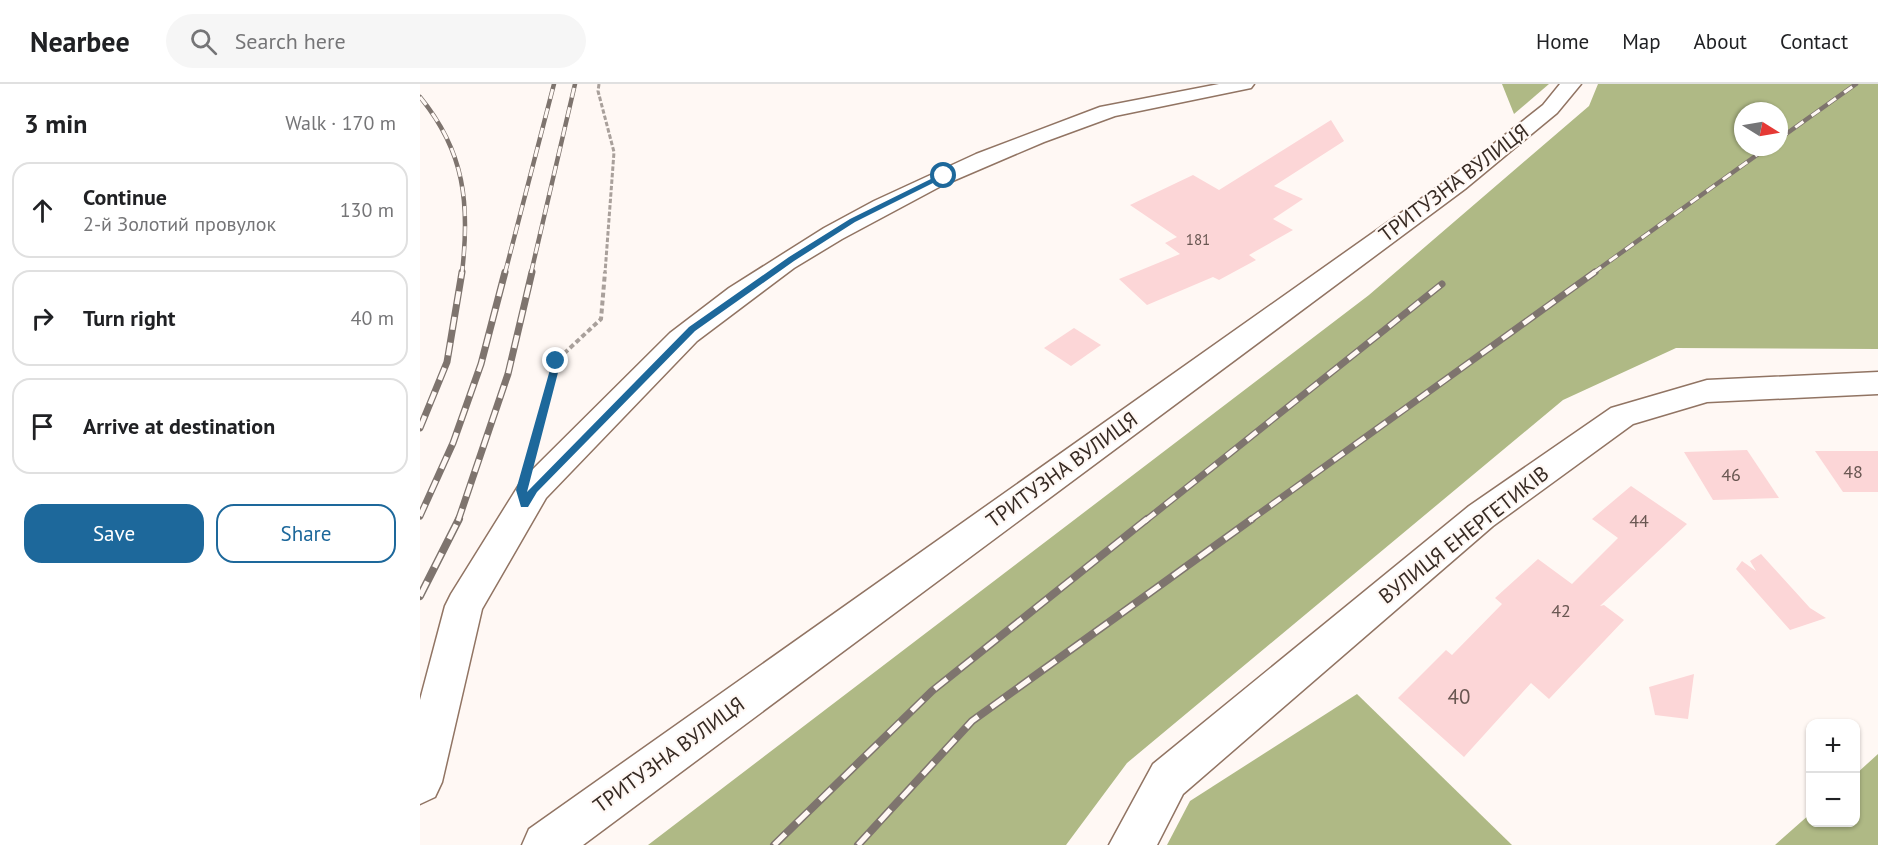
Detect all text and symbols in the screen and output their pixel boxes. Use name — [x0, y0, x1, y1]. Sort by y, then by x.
search box — [166, 14, 586, 68]
text: Nearbee — [30, 23, 130, 60]
icon: search — [187, 25, 220, 58]
text: Search here — [235, 27, 346, 55]
text: Home — [1536, 28, 1589, 55]
text: Map — [1622, 28, 1661, 55]
text: About — [1694, 28, 1747, 55]
text: Contact — [1780, 28, 1848, 55]
north arrow — [1734, 102, 1788, 156]
text: 3 min — [24, 107, 87, 140]
text: Walk · 170 m — [285, 110, 396, 136]
street label: ТРИТУЗНА ВУЛИЦЯ — [1373, 117, 1534, 248]
route start — [930, 162, 956, 188]
text: Continue — [83, 183, 167, 211]
icon: ahead — [26, 194, 59, 227]
text: 130 m — [340, 197, 394, 223]
text: 2-й Золотий провулок — [83, 211, 276, 237]
house number: 181 — [1186, 230, 1210, 249]
icon: right — [26, 302, 59, 335]
text: Turn right — [83, 304, 175, 332]
text: 40 m — [351, 305, 394, 331]
route end — [542, 347, 568, 373]
street label: ТРИТУЗНА ВУЛИЦЯ — [981, 406, 1143, 534]
icon: arrive — [26, 410, 59, 443]
text: Arrive at destination — [83, 412, 275, 440]
street label: ВУЛИЦЯ ЕНЕРГЕТИКІВ — [1373, 460, 1554, 609]
house number: 48 — [1843, 460, 1863, 483]
house number: 46 — [1721, 463, 1741, 486]
button: Save — [24, 504, 204, 563]
button: Share — [216, 504, 396, 563]
house number: 44 — [1629, 509, 1649, 532]
house number: 42 — [1551, 599, 1571, 622]
house number: 40 — [1448, 683, 1470, 710]
street label: ТРИТУЗНА ВУЛИЦЯ — [588, 691, 750, 819]
map controls — [1806, 719, 1860, 827]
button: + — [1806, 719, 1860, 773]
button: − — [1806, 773, 1860, 827]

